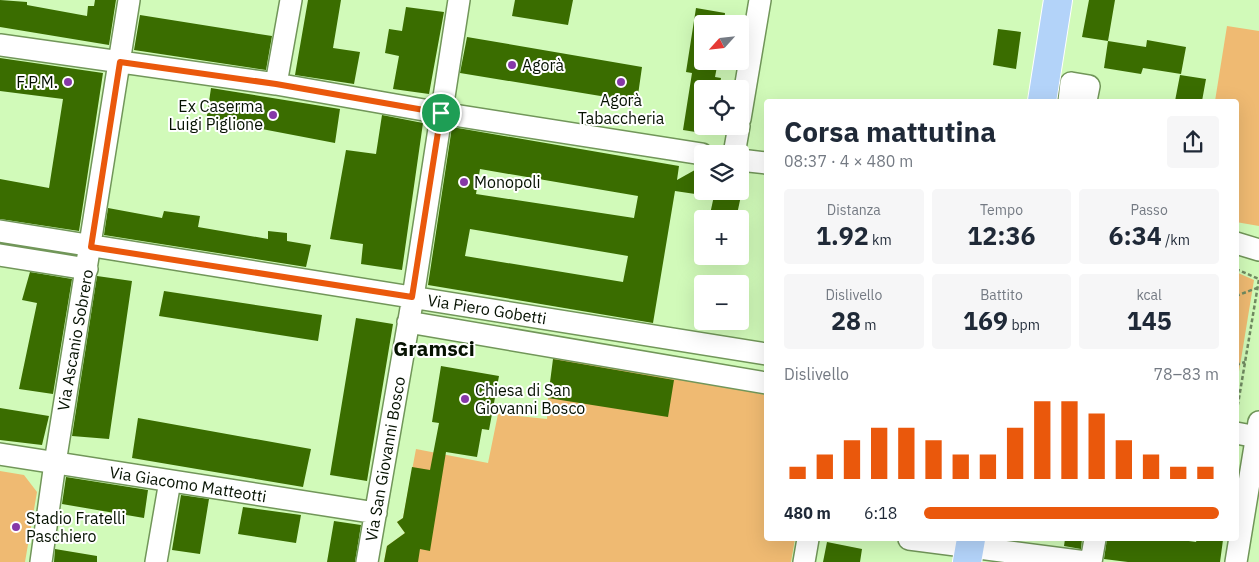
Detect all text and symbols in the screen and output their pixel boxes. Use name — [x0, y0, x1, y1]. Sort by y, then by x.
north arrow — [694, 15, 749, 70]
map controls — [694, 15, 749, 330]
place label: Agorà — [522, 55, 564, 75]
marker: Agorà — [506, 59, 518, 71]
place label: F.P.M. — [16, 72, 58, 92]
marker: F.P.M. — [62, 76, 74, 88]
marker: Agorà Tabaccheria — [615, 76, 627, 88]
button: locate — [694, 80, 749, 135]
place label: Agorà Tabaccheria — [578, 90, 665, 128]
pin — [420, 92, 462, 134]
place label: Ex Caserma Luigi Piglione — [169, 96, 263, 134]
icon: arrive — [427, 99, 455, 127]
marker: Ex Caserma Luigi Piglione — [267, 109, 279, 121]
text: Corsa mattutina — [784, 113, 996, 150]
button: share — [1167, 116, 1219, 168]
button: layers — [694, 145, 749, 200]
text: 08:37 · 4 × 480 m — [784, 151, 913, 171]
place label: Monopoli — [474, 172, 541, 192]
marker: Monopoli — [458, 176, 470, 188]
text: Distanza — [827, 201, 881, 219]
text: Tempo — [980, 201, 1023, 219]
text: Passo — [1131, 201, 1168, 219]
button: + — [694, 210, 749, 265]
text: 1.92 — [816, 219, 869, 252]
text: 12:36 — [967, 219, 1036, 252]
text: 6:34 — [1108, 219, 1162, 252]
text: km — [869, 231, 892, 249]
text: /km — [1162, 231, 1190, 249]
street label: Via Ascanio Sobrero — [53, 268, 97, 412]
button: − — [694, 275, 749, 330]
text: Dislivello — [825, 286, 882, 304]
text: Battito — [980, 286, 1023, 304]
text: kcal — [1136, 286, 1162, 304]
street label: Via Piero Gobetti — [426, 290, 548, 328]
text: 28 — [831, 304, 861, 337]
text: 169 — [963, 304, 1008, 337]
text: 145 — [1127, 304, 1172, 337]
text: m — [861, 316, 877, 334]
text: bpm — [1008, 316, 1040, 334]
district label: Gramsci — [393, 334, 475, 362]
text: Dislivello — [784, 364, 849, 384]
text: 78–83 m — [1153, 364, 1219, 384]
street label: Via San Giovanni Bosco — [361, 375, 409, 543]
place label: Chiesa di San Giovanni Bosco — [475, 380, 585, 418]
marker: Chiesa di San Giovanni Bosco — [459, 393, 471, 405]
street label: Via Giacomo Matteotti — [108, 462, 268, 506]
text: 480 m — [784, 503, 831, 523]
text: 6:18 — [864, 503, 897, 523]
place label: Stadio Fratelli Paschiero — [26, 508, 125, 546]
marker: Stadio Fratelli Paschiero — [10, 521, 22, 533]

